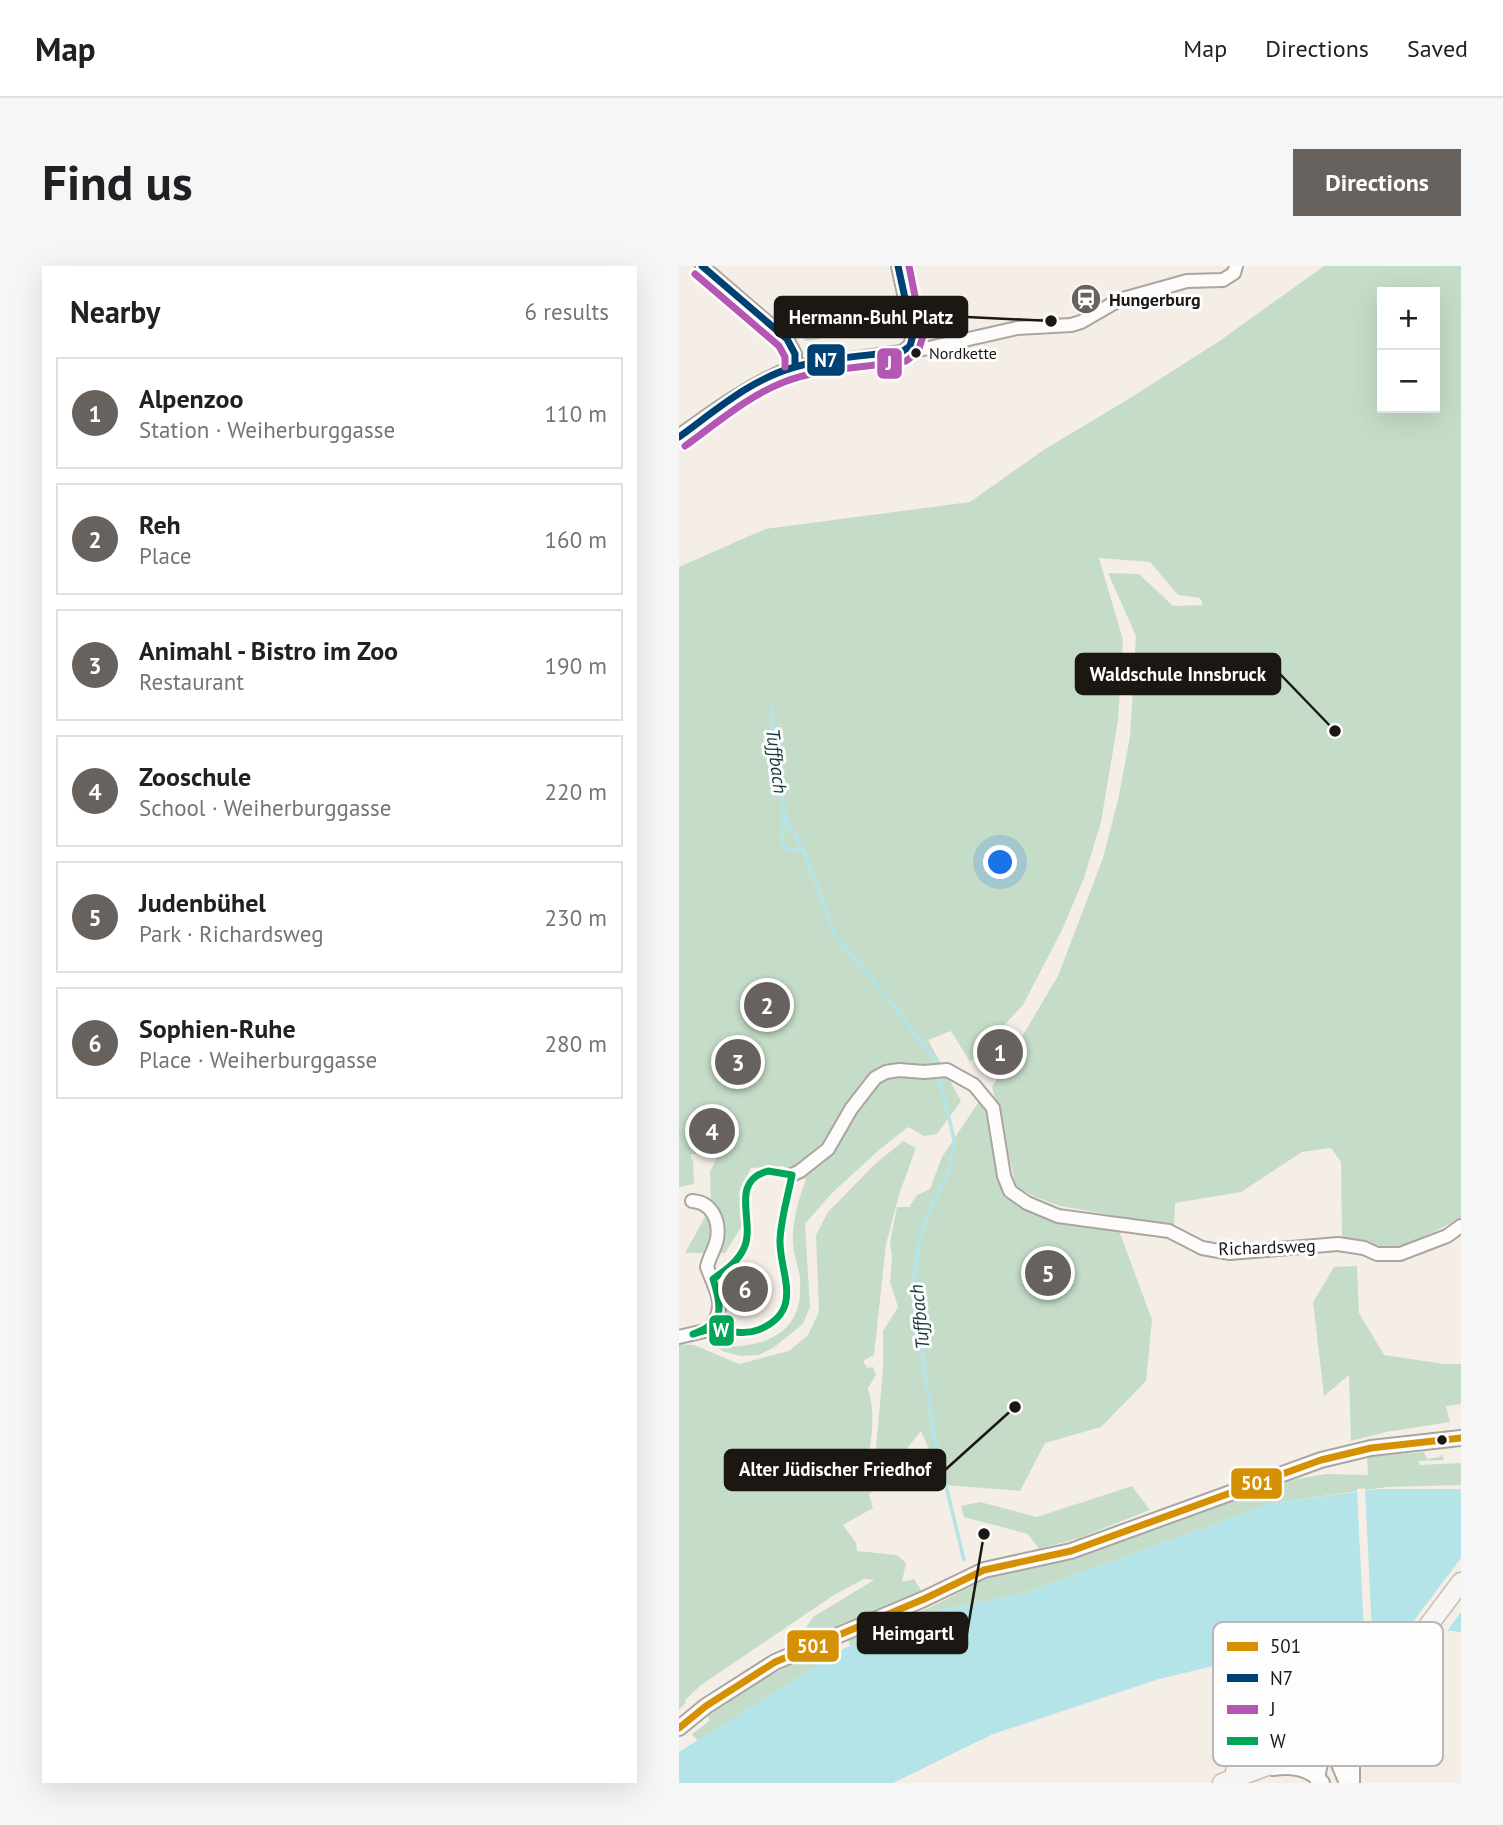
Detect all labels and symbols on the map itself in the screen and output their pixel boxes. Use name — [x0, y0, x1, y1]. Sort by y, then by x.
station icon: Hungerburg — [1069, 282, 1103, 316]
place label: Hungerburg — [1109, 288, 1201, 311]
callout: Hermann-Buhl Platz — [775, 297, 967, 337]
text: Hermann-Buhl Platz — [789, 305, 953, 329]
line badge: N7 — [806, 343, 846, 377]
place label: Nordkette — [929, 343, 997, 363]
marker: Nordkette — [909, 346, 923, 360]
line badge: J — [876, 347, 903, 380]
text: N7 — [814, 348, 838, 372]
text: J — [885, 351, 892, 375]
callout: Waldschule Innsbruck — [1076, 654, 1280, 694]
text: Waldschule Innsbruck — [1090, 662, 1267, 686]
water label: Tuffbach — [761, 727, 793, 795]
your location — [983, 845, 1017, 879]
pin: 2 — [744, 979, 790, 1031]
pin: 1 — [977, 1026, 1023, 1078]
pin: 3 — [715, 1036, 761, 1088]
pin: 4 — [689, 1105, 735, 1157]
street label: Richardsweg — [1218, 1234, 1316, 1260]
pin: 5 — [1025, 1247, 1071, 1299]
pin: 6 — [722, 1263, 768, 1315]
water label: Tuffbach — [904, 1283, 934, 1351]
line badge: W — [708, 1314, 735, 1347]
text: W — [713, 1318, 730, 1342]
unlabelled marker — [1435, 1433, 1449, 1447]
callout: Alter Jüdischer Friedhof — [725, 1450, 945, 1490]
text: Alter Jüdischer Friedhof — [739, 1457, 933, 1481]
line badge: 501 — [1230, 1467, 1283, 1500]
text: 501 — [1241, 1471, 1273, 1495]
callout: Heimgartl — [858, 1613, 967, 1653]
text: Heimgartl — [872, 1621, 954, 1645]
legend — [1213, 1622, 1443, 1766]
line badge: 501 — [786, 1629, 840, 1663]
text: 501 — [797, 1634, 829, 1658]
text: 501 — [1270, 1634, 1301, 1658]
text: N7 — [1270, 1666, 1293, 1690]
text: J — [1269, 1697, 1276, 1721]
text: W — [1270, 1729, 1286, 1753]

